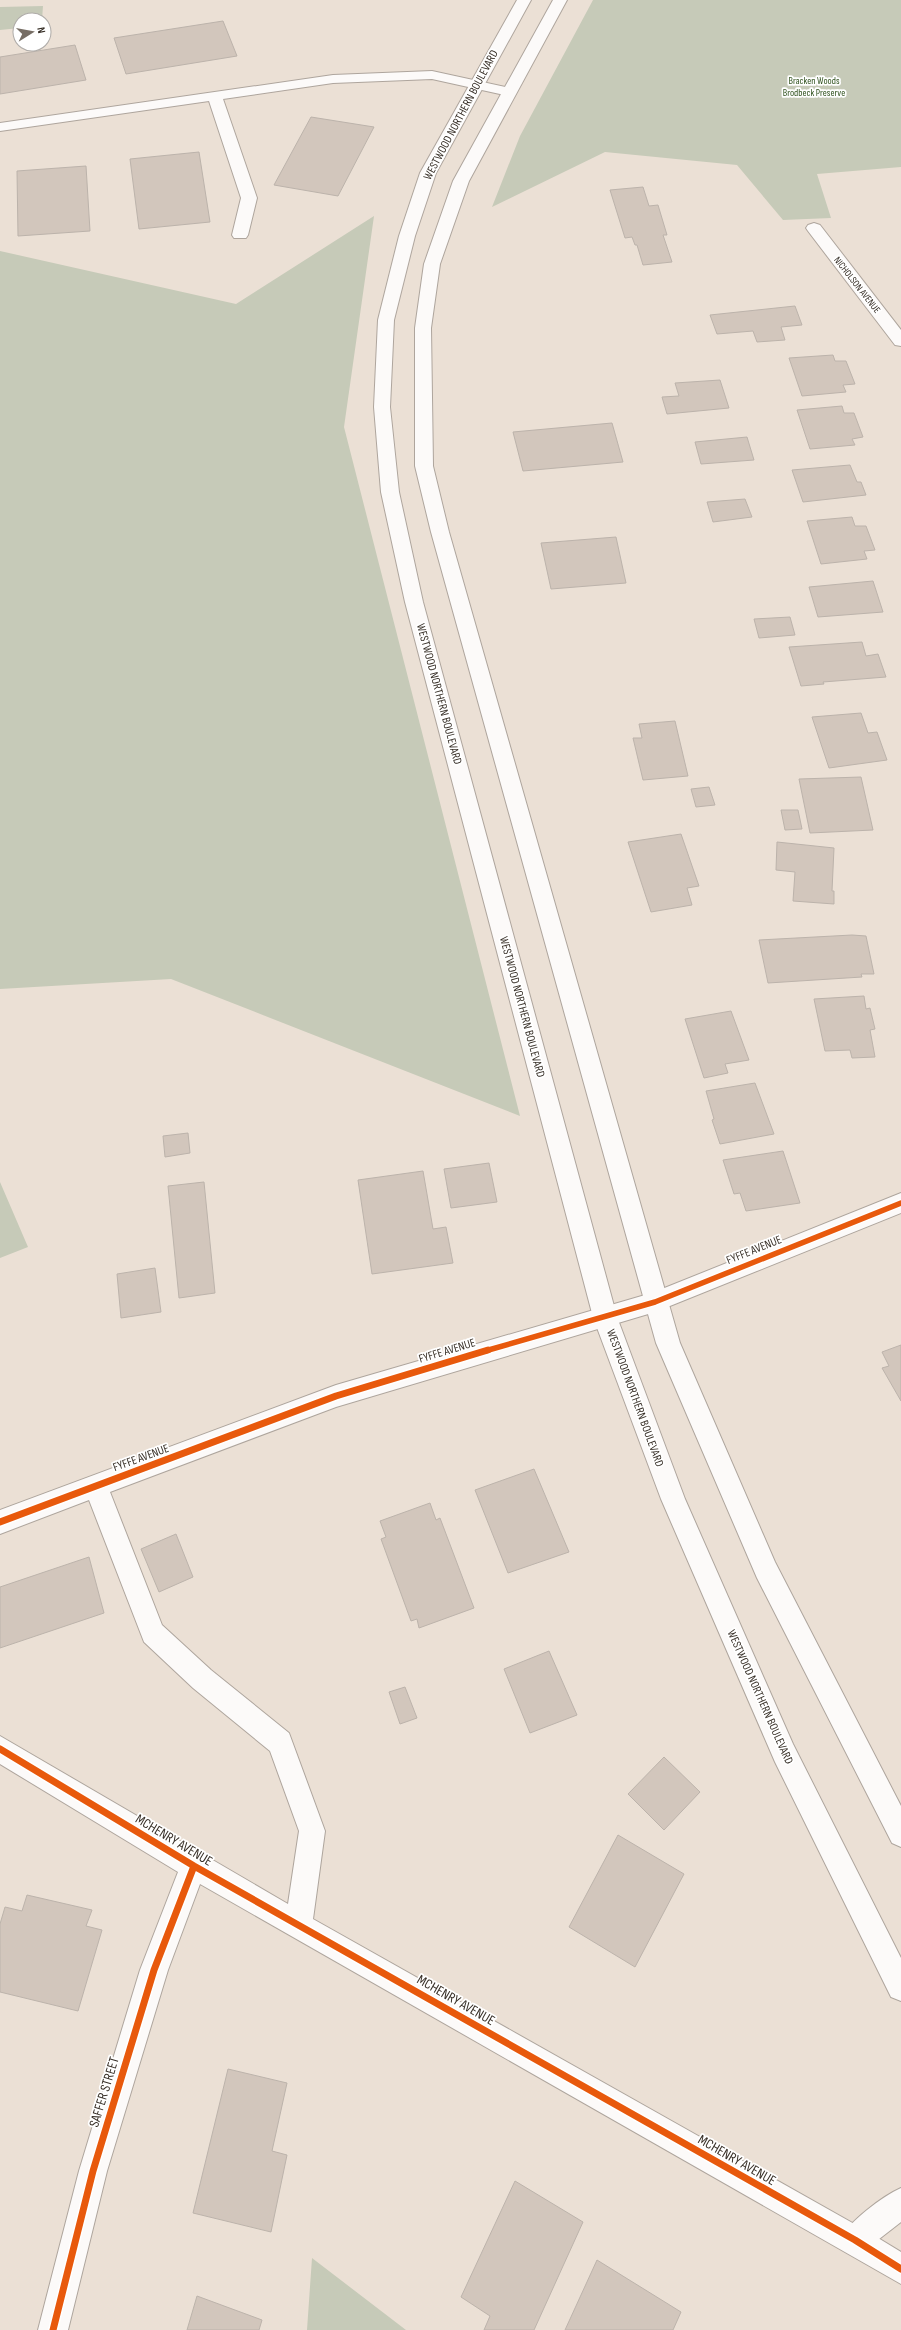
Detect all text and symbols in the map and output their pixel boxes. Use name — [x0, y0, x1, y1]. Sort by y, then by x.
north arrow — [12, 12, 52, 52]
text: N — [34, 26, 48, 34]
street label: WESTWOOD NORTHERN BOULEVARD — [420, 47, 502, 183]
park label: Bracken Woods Brodbeck Preserve — [783, 75, 845, 99]
street label: NICHOLSON AVENUE — [831, 254, 883, 316]
street label: WESTWOOD NORTHERN BOULEVARD — [413, 622, 465, 766]
street label: WESTWOOD NORTHERN BOULEVARD — [496, 935, 548, 1079]
street label: FYFFE AVENUE — [724, 1232, 784, 1268]
street label: WESTWOOD NORTHERN BOULEVARD — [603, 1327, 667, 1469]
street label: FYFFE AVENUE — [417, 1335, 477, 1367]
street label: FYFFE AVENUE — [111, 1441, 171, 1475]
street label: WESTWOOD NORTHERN BOULEVARD — [724, 1628, 796, 1766]
street label: MCHENRY AVENUE — [132, 1810, 216, 1870]
street label: MCHENRY AVENUE — [414, 1971, 498, 2029]
street label: SAFFER STREET — [85, 2054, 123, 2129]
street label: MCHENRY AVENUE — [695, 2131, 779, 2189]

